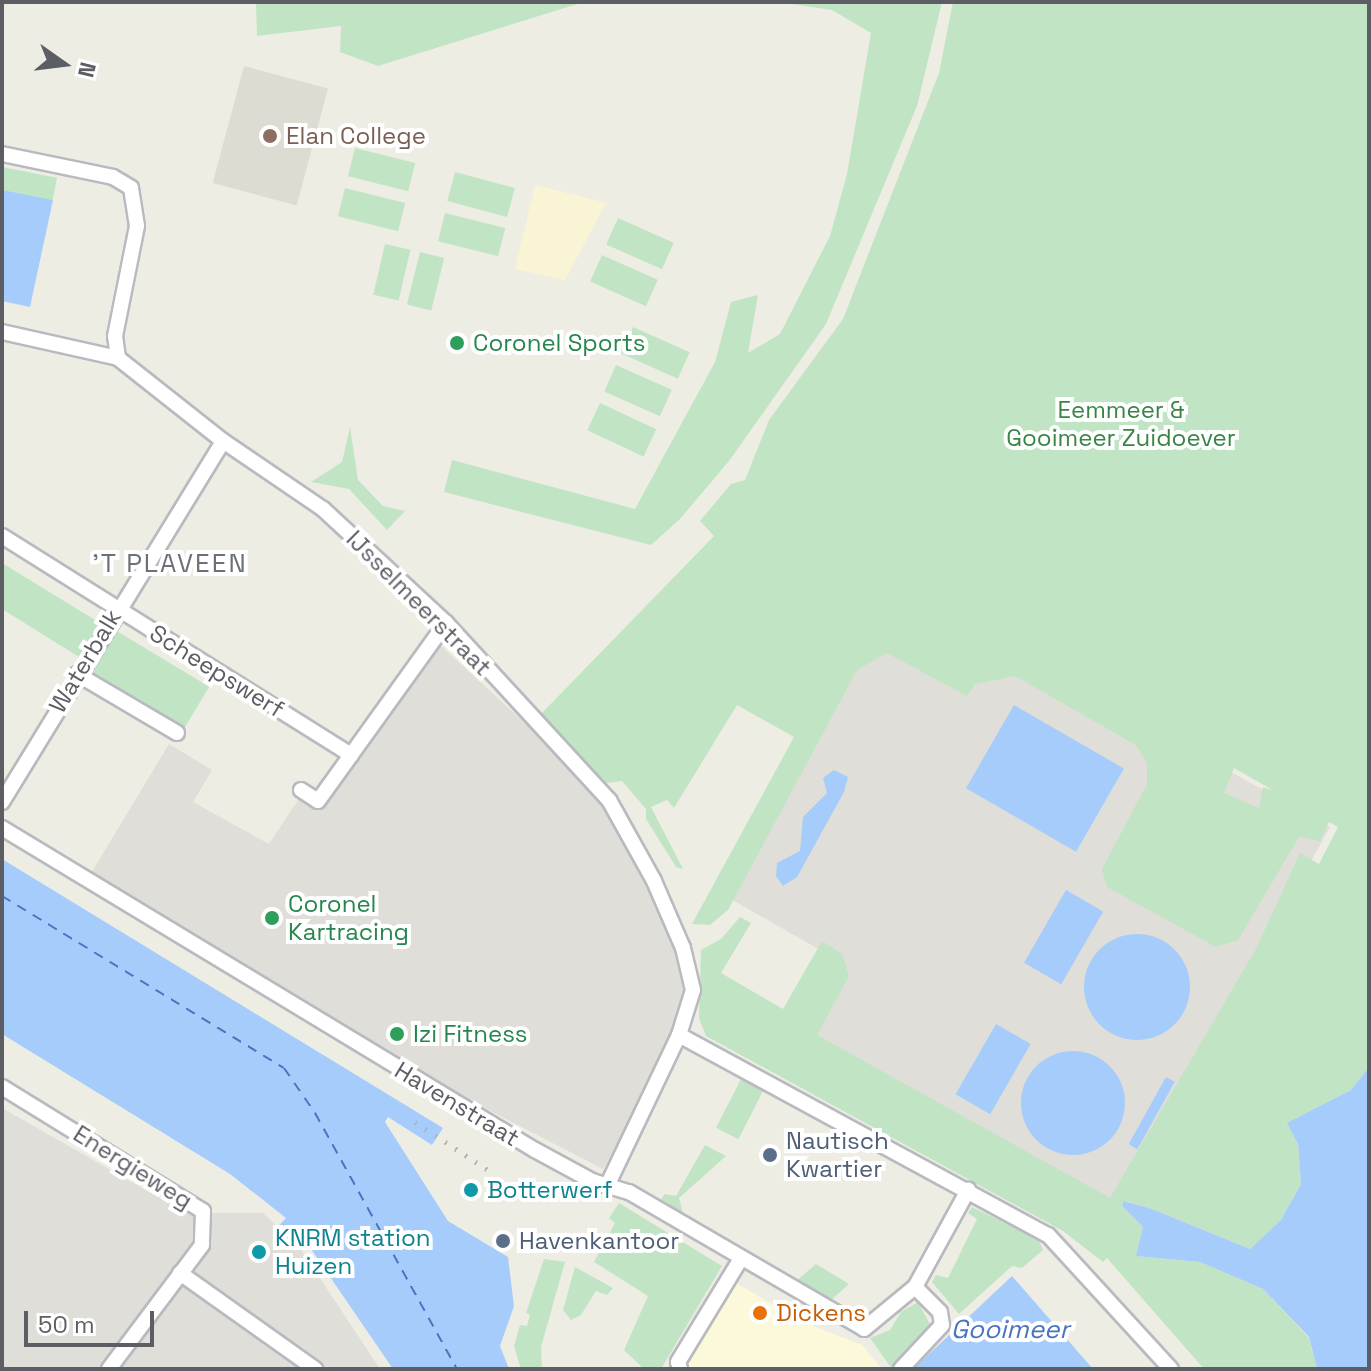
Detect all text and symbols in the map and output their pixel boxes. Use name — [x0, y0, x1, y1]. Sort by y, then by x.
north arrow — [24, 24, 104, 104]
text: N — [72, 59, 103, 80]
place label: Elan College — [286, 122, 426, 150]
marker: Elan College — [261, 127, 279, 145]
place label: Coronel Sports — [473, 329, 645, 357]
marker: Coronel Sports — [448, 334, 466, 352]
park label: Eemmeer & Gooimeer Zuidoever — [1006, 396, 1236, 452]
street label: IJsselmeerstraat — [340, 524, 498, 682]
district label: 'T PLAVEEN — [92, 548, 248, 580]
street label: Waterbalk — [43, 604, 127, 718]
street label: Scheepswerf — [145, 618, 289, 724]
place label: Coronel Kartracing — [288, 890, 409, 946]
marker: Coronel Kartracing — [263, 909, 281, 927]
place label: Izi Fitness — [413, 1020, 528, 1048]
marker: Izi Fitness — [388, 1025, 406, 1043]
street label: Havenstraat — [389, 1056, 525, 1152]
street label: Energieweg — [68, 1119, 198, 1215]
place label: Nautisch Kwartier — [786, 1127, 889, 1183]
marker: Nautisch Kwartier — [761, 1146, 779, 1164]
place label: Botterwerf — [487, 1176, 613, 1204]
marker: Botterwerf — [462, 1181, 480, 1199]
place label: KNRM station Huizen — [275, 1224, 430, 1280]
place label: Havenkantoor — [519, 1227, 679, 1255]
marker: Havenkantoor — [494, 1232, 512, 1250]
marker: KNRM station Huizen — [250, 1243, 268, 1261]
scale bar — [28, 1295, 158, 1345]
place label: Dickens — [776, 1299, 866, 1327]
marker: Dickens — [751, 1304, 769, 1322]
text: 50 m — [38, 1309, 95, 1340]
water label: Gooimeer — [951, 1314, 1069, 1346]

